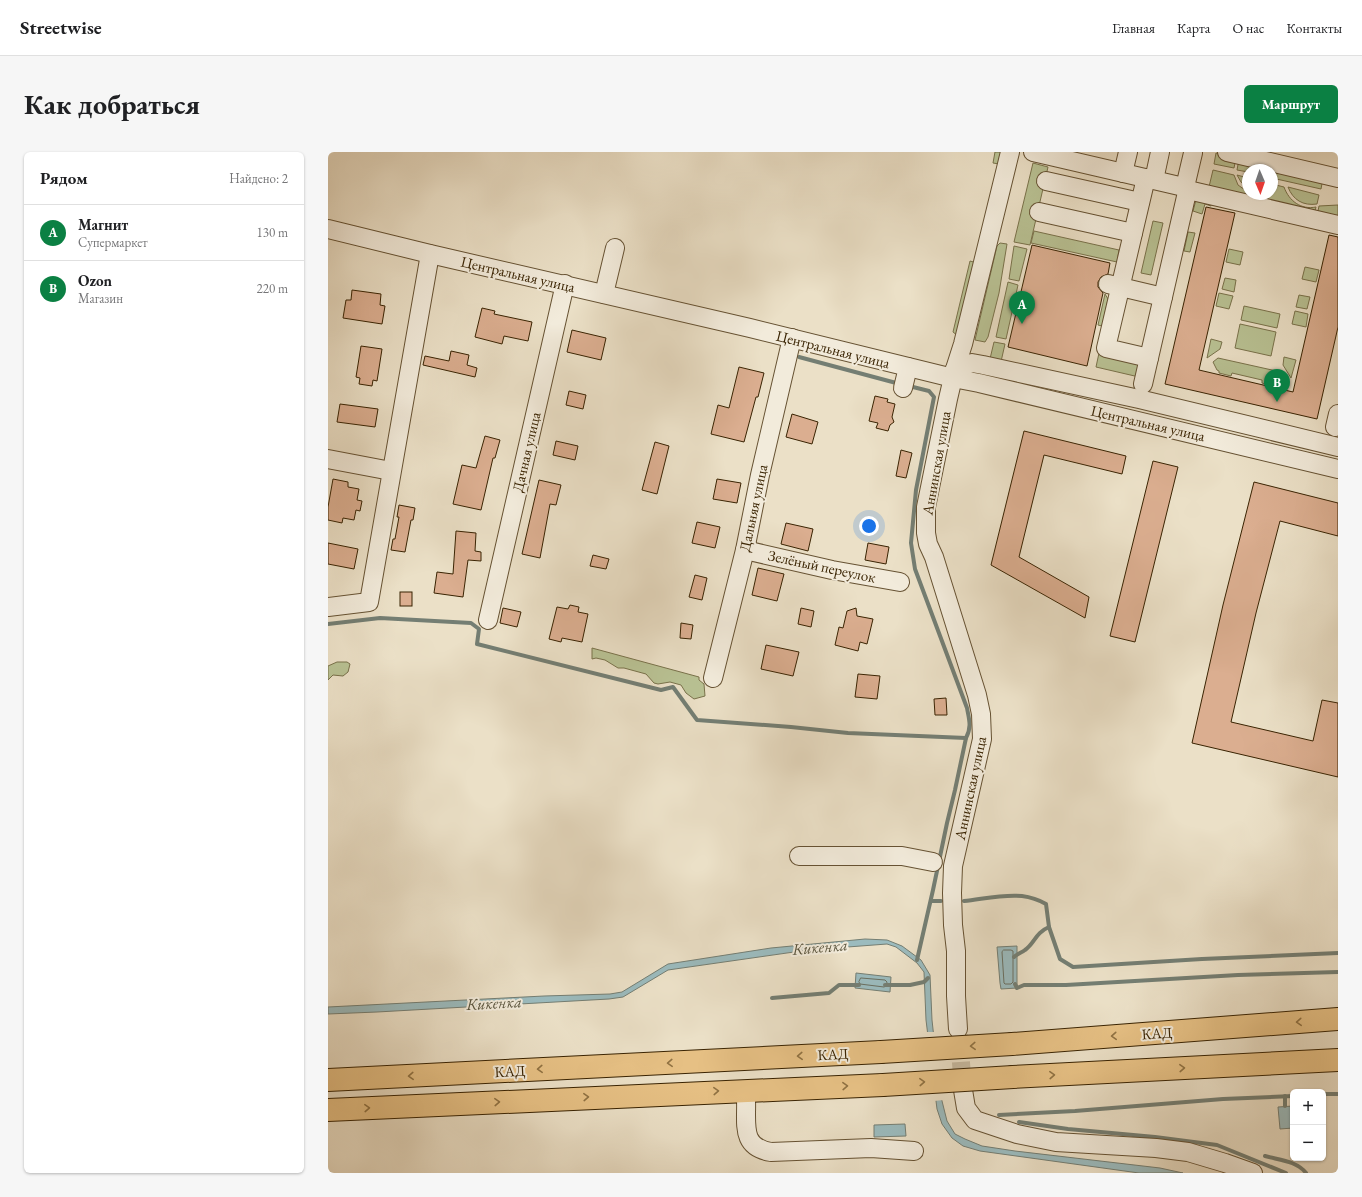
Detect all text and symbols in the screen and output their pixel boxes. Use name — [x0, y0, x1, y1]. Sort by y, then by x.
text: Streetwise — [20, 15, 102, 40]
text: Главная — [1112, 19, 1155, 37]
text: Карта — [1177, 19, 1210, 37]
text: О нас — [1232, 19, 1264, 37]
text: Контакты — [1286, 19, 1342, 37]
button: Маршрут — [1244, 85, 1338, 123]
text: Как добраться — [24, 86, 200, 122]
north arrow — [1242, 164, 1278, 200]
text: Рядом — [40, 167, 88, 189]
text: Найдено: 2 — [229, 170, 288, 187]
text: Магнит — [78, 215, 128, 234]
text: A — [48, 224, 58, 241]
text: 130 m — [257, 224, 288, 241]
text: Супермаркет — [78, 234, 148, 251]
street label: Центральная улица — [459, 252, 577, 296]
text: Ozon — [78, 271, 112, 290]
text: B — [49, 280, 57, 297]
text: 220 m — [257, 280, 288, 297]
text: Магазин — [78, 290, 123, 307]
pin: A — [1009, 291, 1035, 324]
street label: Центральная улица — [774, 326, 892, 372]
pin: B — [1264, 369, 1290, 402]
street label: Центральная улица — [1089, 401, 1207, 445]
street label: Аннинская улица — [917, 409, 954, 517]
street label: Дачная улица — [508, 410, 544, 494]
street label: Дальняя улица — [734, 463, 772, 553]
your location — [859, 516, 879, 536]
street label: Зелёный переулок — [766, 545, 878, 587]
street label: Аннинская улица — [950, 735, 990, 842]
water label: Кикенка — [790, 934, 849, 960]
water label: Кикенка — [465, 991, 522, 1015]
one-way arrow — [1296, 1018, 1302, 1027]
street label: КАД — [1141, 1022, 1173, 1044]
one-way arrow — [1111, 1032, 1117, 1041]
one-way arrow — [970, 1042, 976, 1051]
street label: КАД — [817, 1044, 849, 1064]
one-way arrow — [797, 1052, 803, 1060]
one-way arrow — [667, 1058, 673, 1067]
street label: КАД — [494, 1061, 526, 1081]
one-way arrow — [1179, 1064, 1185, 1073]
one-way arrow — [537, 1065, 543, 1074]
one-way arrow — [1049, 1071, 1055, 1079]
one-way arrow — [408, 1072, 414, 1080]
one-way arrow — [919, 1078, 925, 1087]
one-way arrow — [842, 1082, 848, 1090]
one-way arrow — [713, 1087, 719, 1096]
map controls — [1290, 1089, 1326, 1161]
button: + — [1290, 1089, 1326, 1125]
one-way arrow — [583, 1093, 589, 1102]
one-way arrow — [494, 1097, 500, 1106]
one-way arrow — [364, 1103, 370, 1112]
button: − — [1290, 1125, 1326, 1161]

